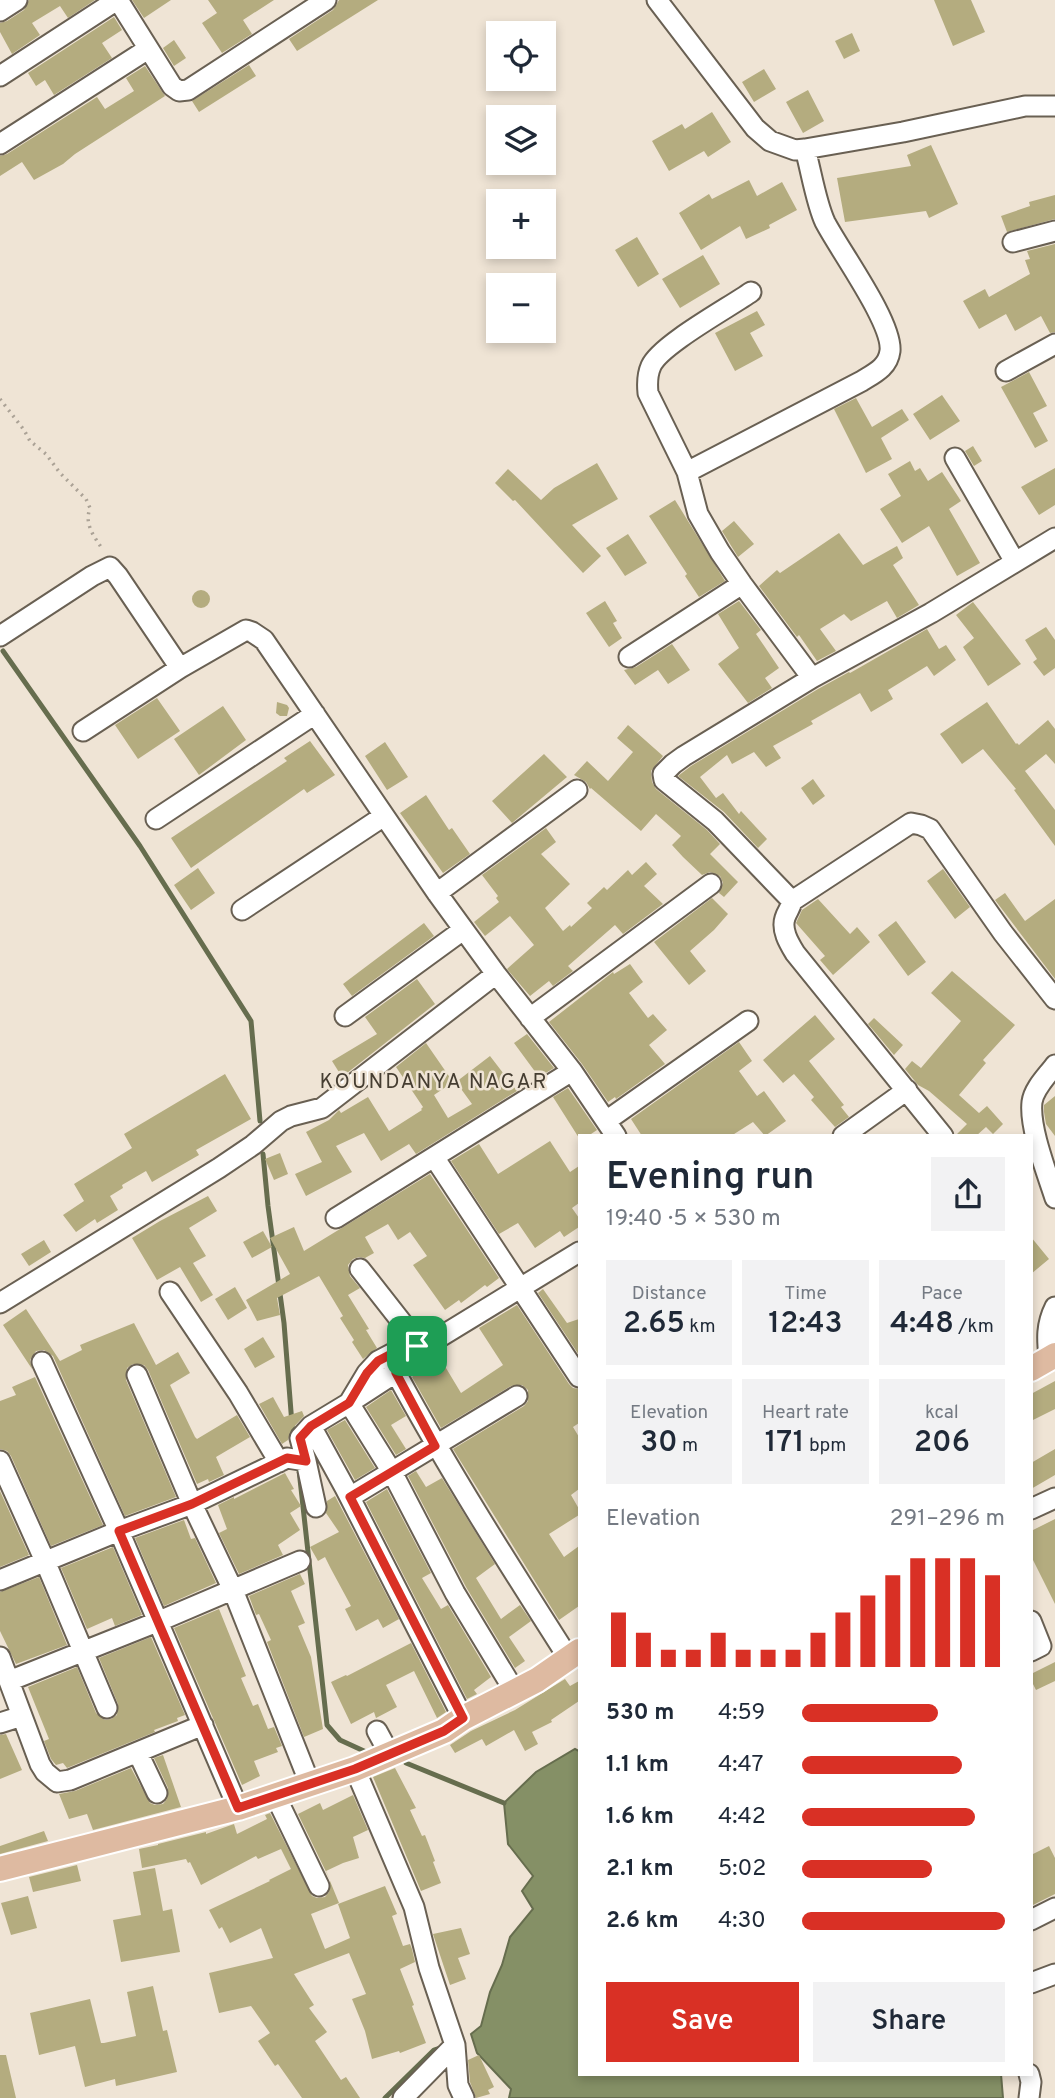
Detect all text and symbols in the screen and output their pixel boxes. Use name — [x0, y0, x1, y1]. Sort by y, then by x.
map controls — [486, 21, 556, 343]
button: locate — [486, 21, 556, 91]
button: layers — [486, 105, 556, 175]
button: + — [486, 189, 556, 259]
button: − — [486, 273, 556, 343]
district label: KOUNDANYA NAGAR — [320, 1069, 548, 1096]
text: Evening run — [606, 1154, 814, 1203]
button: share — [931, 1157, 1005, 1231]
text: 19:40 · 5 × 530 m — [606, 1205, 781, 1234]
text: Distance — [632, 1282, 706, 1306]
text: Time — [784, 1282, 827, 1306]
text: Pace — [921, 1282, 963, 1306]
text: 2.65 — [623, 1306, 685, 1343]
text: 12:43 — [768, 1306, 843, 1343]
text: 4:48 — [890, 1306, 954, 1343]
text: km — [685, 1315, 716, 1339]
text: /km — [954, 1315, 994, 1339]
pin — [387, 1316, 447, 1376]
icon: arrive — [398, 1327, 436, 1365]
text: Elevation — [630, 1401, 708, 1425]
text: Heart rate — [762, 1401, 849, 1425]
text: kcal — [925, 1401, 959, 1425]
text: 30 — [640, 1425, 677, 1462]
text: 171 — [765, 1425, 805, 1462]
text: 206 — [914, 1425, 970, 1462]
text: m — [677, 1434, 698, 1458]
text: bpm — [805, 1434, 846, 1458]
text: Elevation — [606, 1505, 701, 1534]
text: 291–296 m — [889, 1505, 1005, 1534]
text: 530 m — [606, 1699, 675, 1728]
text: 4:59 — [718, 1699, 765, 1728]
text: 1.1 km — [606, 1751, 669, 1780]
text: 4:47 — [718, 1751, 764, 1780]
text: 1.6 km — [606, 1803, 674, 1832]
text: 4:42 — [718, 1803, 766, 1832]
text: 2.1 km — [606, 1855, 674, 1884]
text: 5:02 — [718, 1855, 766, 1884]
text: 2.6 km — [606, 1907, 679, 1936]
text: 4:30 — [718, 1907, 766, 1936]
button: Save — [606, 1982, 799, 2062]
button: Share — [813, 1982, 1005, 2062]

